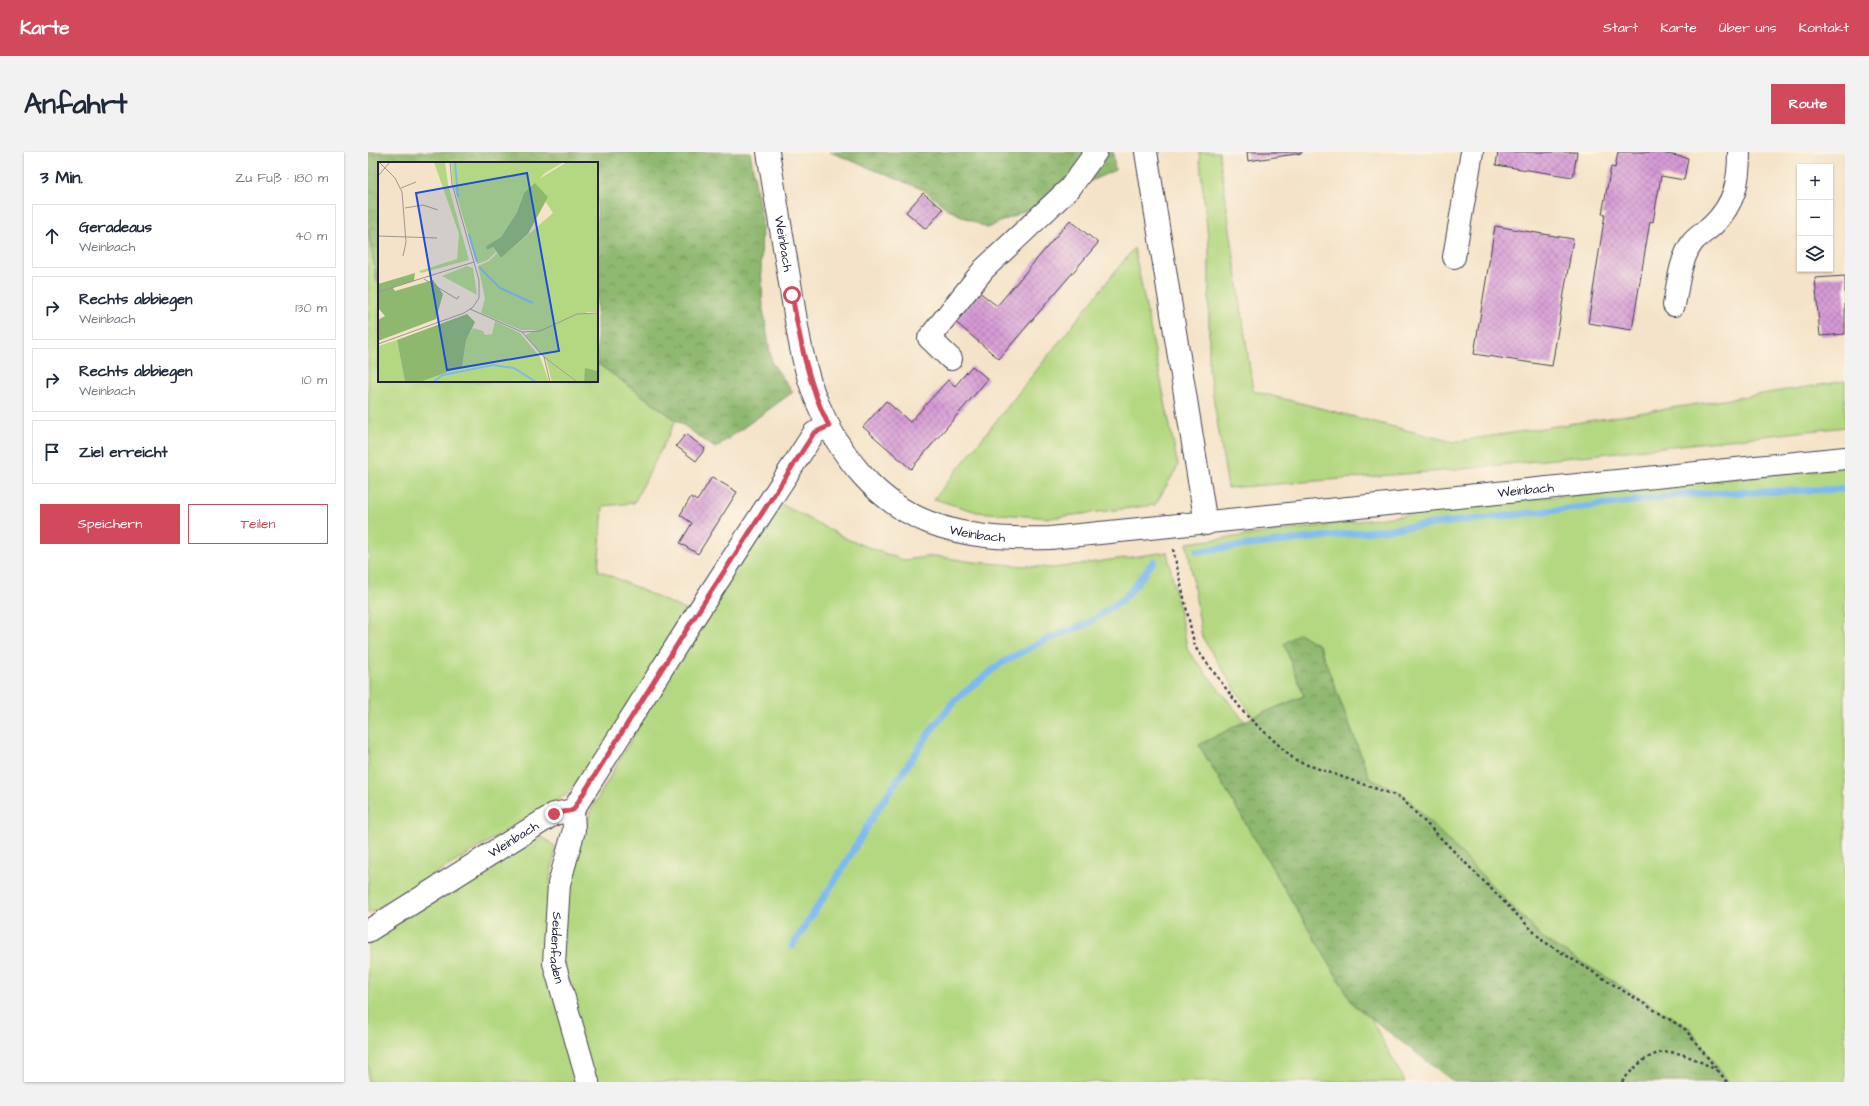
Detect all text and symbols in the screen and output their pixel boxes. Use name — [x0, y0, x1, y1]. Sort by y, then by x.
text: Karte — [20, 15, 70, 42]
text: Start — [1603, 18, 1638, 38]
text: Karte — [1660, 18, 1697, 38]
text: Über uns — [1719, 18, 1777, 38]
text: Kontakt — [1799, 18, 1849, 38]
button: Route — [1771, 84, 1845, 124]
text: Anfahrt — [24, 85, 127, 124]
inset map — [378, 162, 598, 382]
map controls — [1797, 164, 1833, 272]
button: + — [1797, 164, 1833, 200]
text: 3 Min. — [40, 166, 83, 190]
text: Zu Fuß · 180 m — [235, 169, 328, 187]
button: − — [1797, 200, 1833, 236]
street label: Weinbach — [770, 214, 797, 273]
text: Geradeaus — [79, 217, 152, 238]
icon: ahead — [41, 225, 63, 247]
text: 40 m — [295, 227, 327, 245]
button: layers — [1797, 236, 1833, 272]
text: Weinbach — [79, 238, 135, 256]
route start — [783, 286, 801, 304]
text: Rechts abbiegen — [79, 289, 193, 310]
icon: right — [41, 297, 63, 319]
text: 130 m — [295, 299, 327, 317]
text: Weinbach — [79, 310, 135, 328]
text: Rechts abbiegen — [79, 361, 193, 382]
icon: right — [41, 369, 63, 391]
text: 10 m — [302, 371, 327, 389]
text: Weinbach — [79, 382, 135, 400]
icon: arrive — [41, 441, 63, 463]
text: Ziel erreicht — [79, 442, 168, 463]
street label: Weinbach — [1497, 478, 1555, 502]
button: Speichern — [40, 504, 180, 544]
button: Teilen — [188, 504, 328, 544]
street label: Weinbach — [948, 521, 1006, 547]
route end — [545, 805, 563, 823]
street label: Weinbach — [485, 816, 543, 862]
street label: Seidenfaden — [545, 911, 569, 986]

